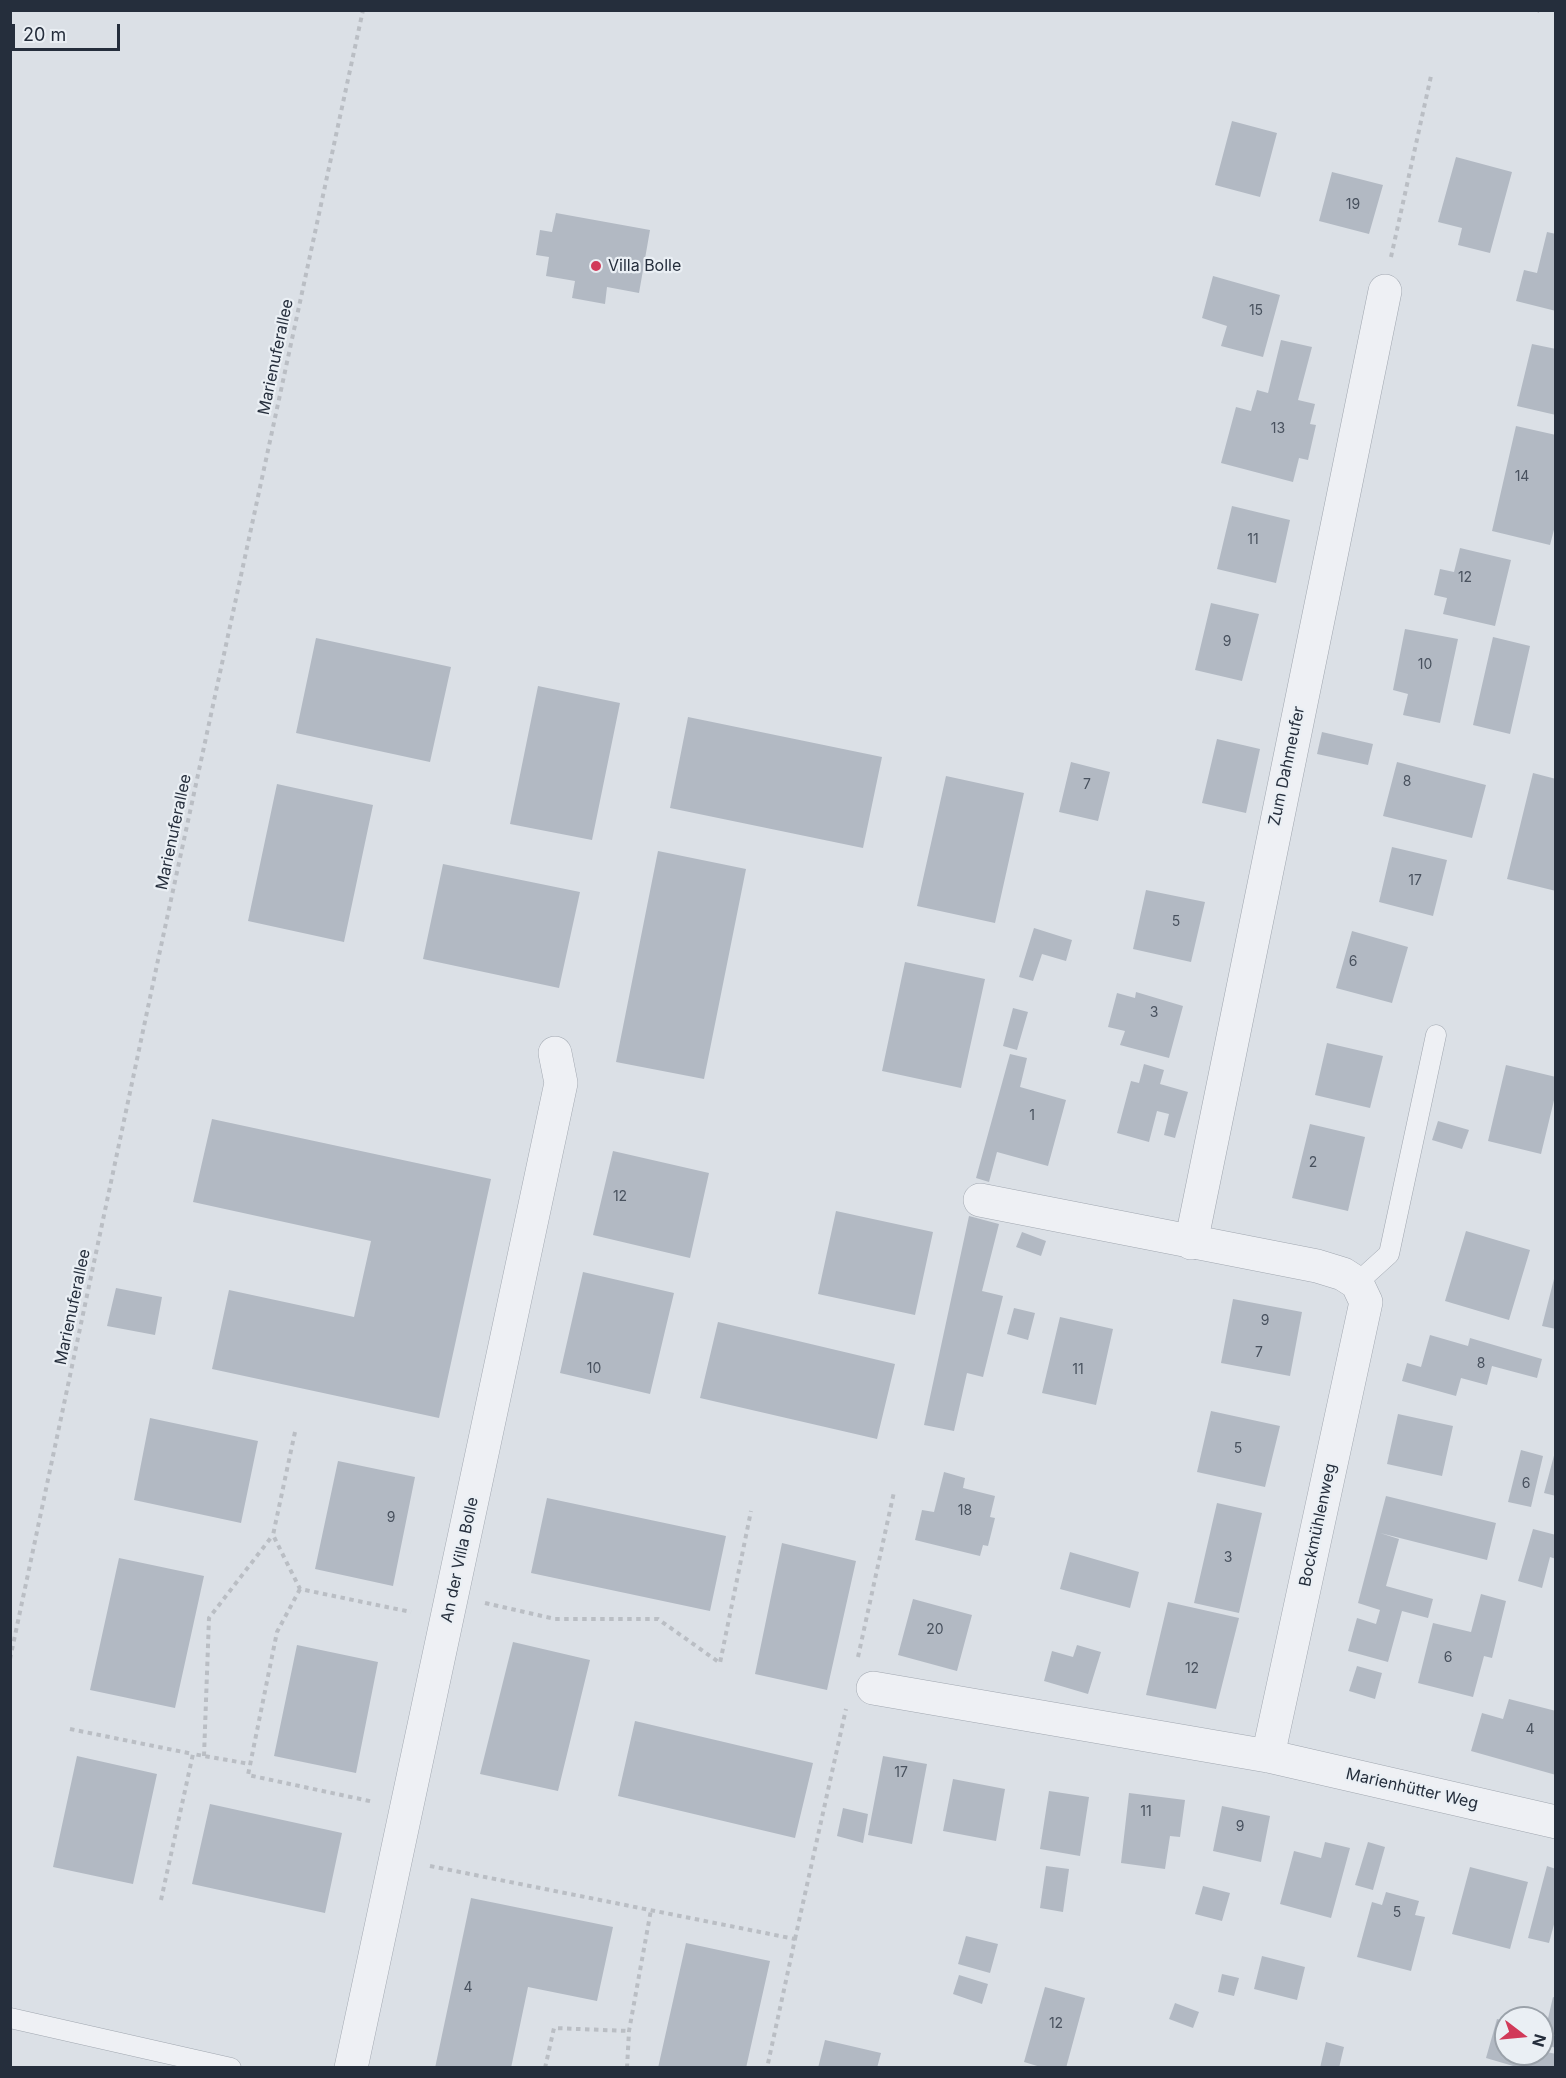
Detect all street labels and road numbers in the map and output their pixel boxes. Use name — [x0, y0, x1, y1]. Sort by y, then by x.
street label: Marienuferallee — [254, 297, 298, 417]
street label: Zum Dahmeufer — [1265, 705, 1309, 827]
street label: Marienuferallee — [152, 772, 196, 892]
street label: Marienuferallee — [51, 1247, 95, 1367]
street label: Bockmühlenweg — [1296, 1462, 1340, 1588]
street label: An der Villa Bolle — [437, 1495, 483, 1625]
street label: Marienhütter Weg — [1344, 1764, 1480, 1814]

